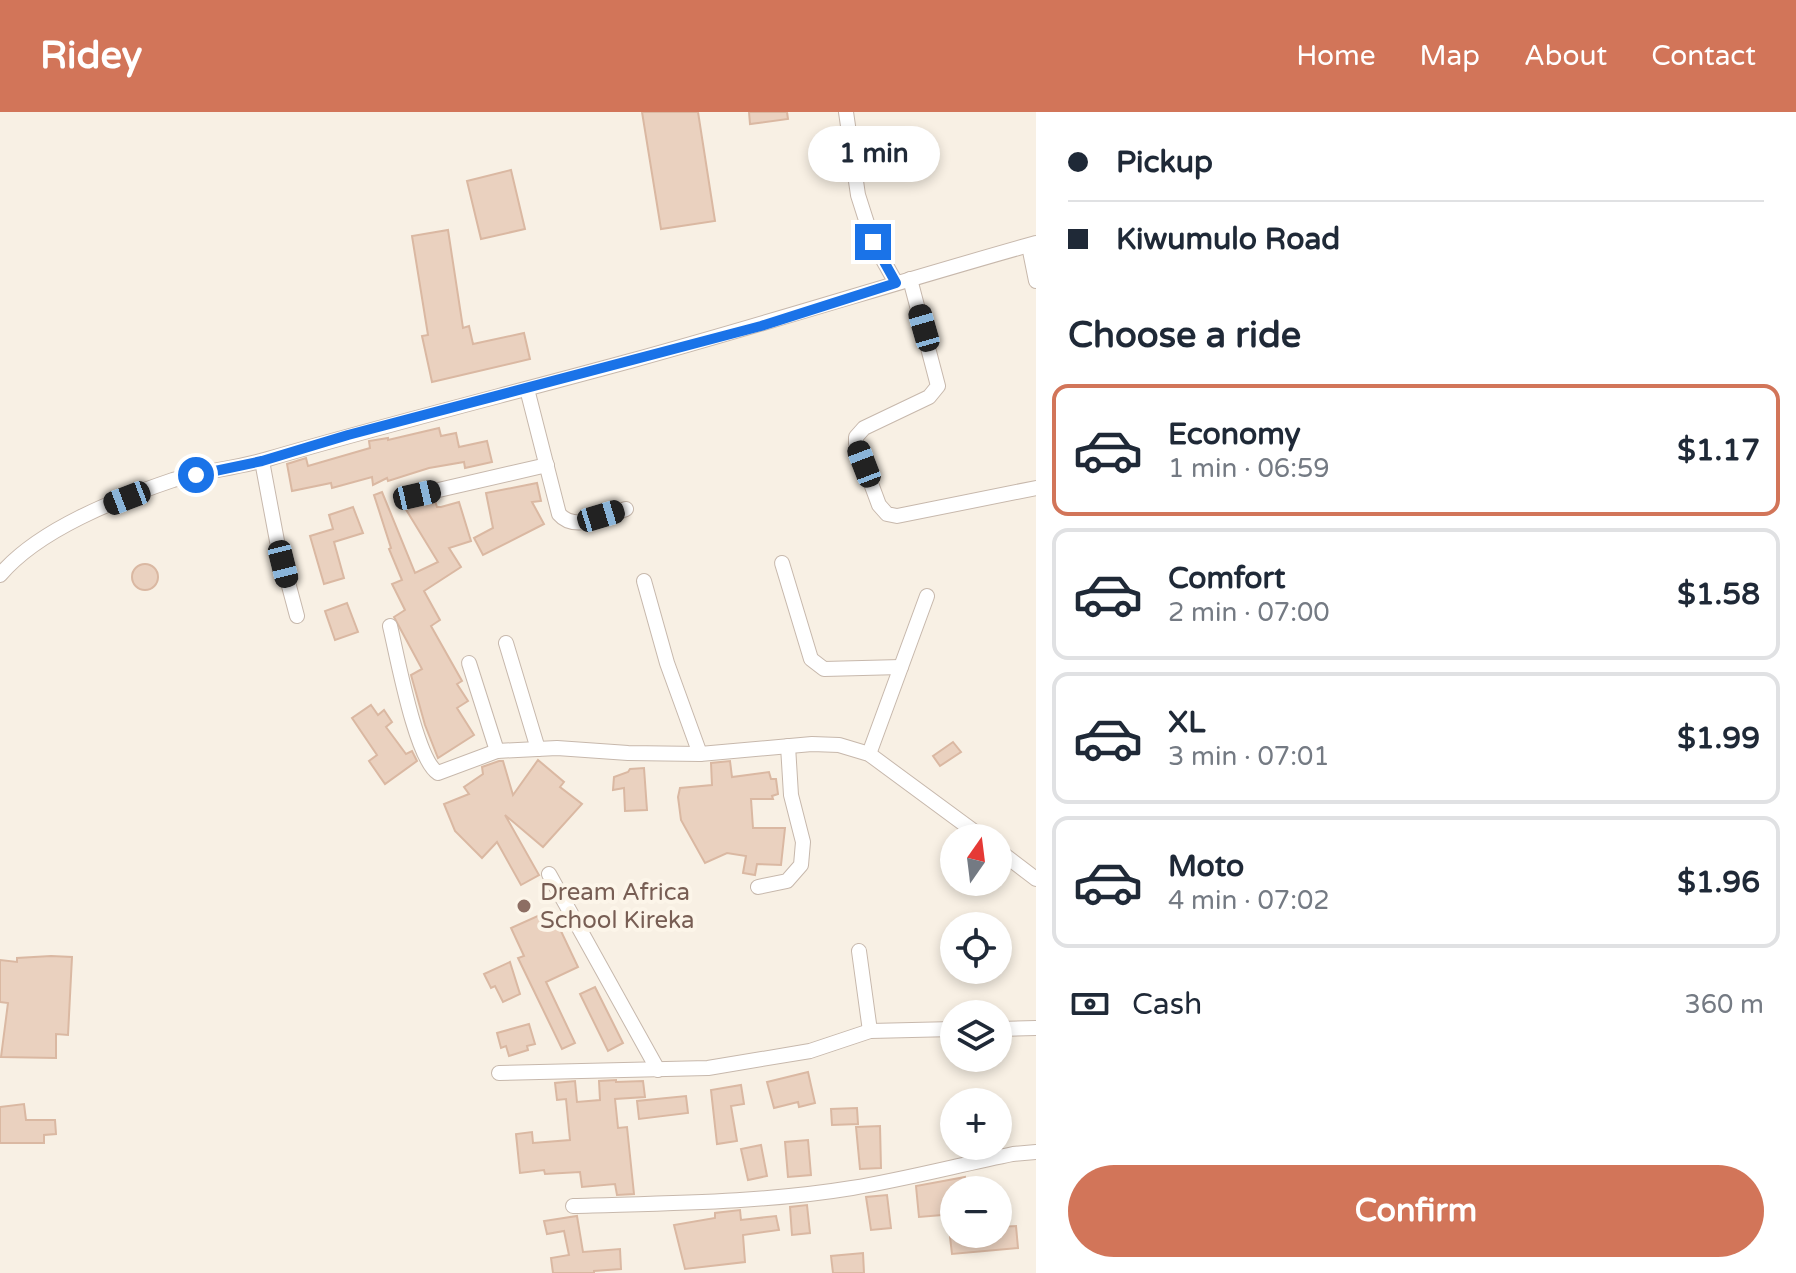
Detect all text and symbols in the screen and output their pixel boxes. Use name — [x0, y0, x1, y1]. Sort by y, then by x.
text: Ridey — [40, 33, 142, 79]
text: Home — [1296, 39, 1376, 73]
text: Map — [1420, 39, 1480, 73]
text: About — [1524, 39, 1607, 73]
text: Contact — [1651, 39, 1756, 73]
callout: 1 min — [807, 126, 939, 182]
text: 1 min — [839, 138, 909, 169]
text: Pickup — [1116, 144, 1213, 181]
text: Kiwumulo Road — [1116, 221, 1340, 258]
route end — [855, 224, 891, 260]
car — [906, 302, 942, 354]
text: Choose a ride — [1068, 314, 1301, 357]
icon: car — [1072, 414, 1144, 486]
text: Economy — [1168, 416, 1301, 453]
text: $1.17 — [1677, 432, 1760, 469]
car — [844, 437, 884, 491]
text: 1 min · 06:59 — [1168, 453, 1330, 484]
route start — [178, 457, 214, 493]
car — [100, 478, 154, 518]
car — [391, 478, 443, 512]
car — [575, 498, 627, 534]
car — [266, 538, 300, 590]
icon: car — [1072, 558, 1144, 630]
text: Comfort — [1168, 560, 1286, 597]
text: $1.58 — [1677, 576, 1760, 613]
text: 2 min · 07:00 — [1168, 597, 1330, 628]
icon: car — [1072, 702, 1144, 774]
text: XL — [1168, 704, 1205, 741]
text: $1.99 — [1677, 720, 1760, 757]
text: 3 min · 07:01 — [1168, 741, 1330, 772]
north arrow — [940, 824, 1012, 896]
map controls — [940, 824, 1012, 1248]
icon: car — [1072, 846, 1144, 918]
text: Moto — [1168, 848, 1244, 885]
text: $1.96 — [1677, 864, 1760, 901]
place label: Dream Africa School Kireka — [540, 878, 694, 935]
text: 4 min · 07:02 — [1168, 885, 1330, 916]
marker: Dream Africa School Kireka — [515, 897, 533, 915]
button: locate — [940, 912, 1012, 984]
icon: cash — [1068, 982, 1112, 1026]
text: Cash — [1132, 986, 1202, 1023]
text: 360 m — [1684, 989, 1764, 1020]
button: layers — [940, 1000, 1012, 1072]
button: + — [940, 1088, 1012, 1160]
button: Confirm — [1068, 1165, 1764, 1257]
button: − — [940, 1176, 1012, 1248]

